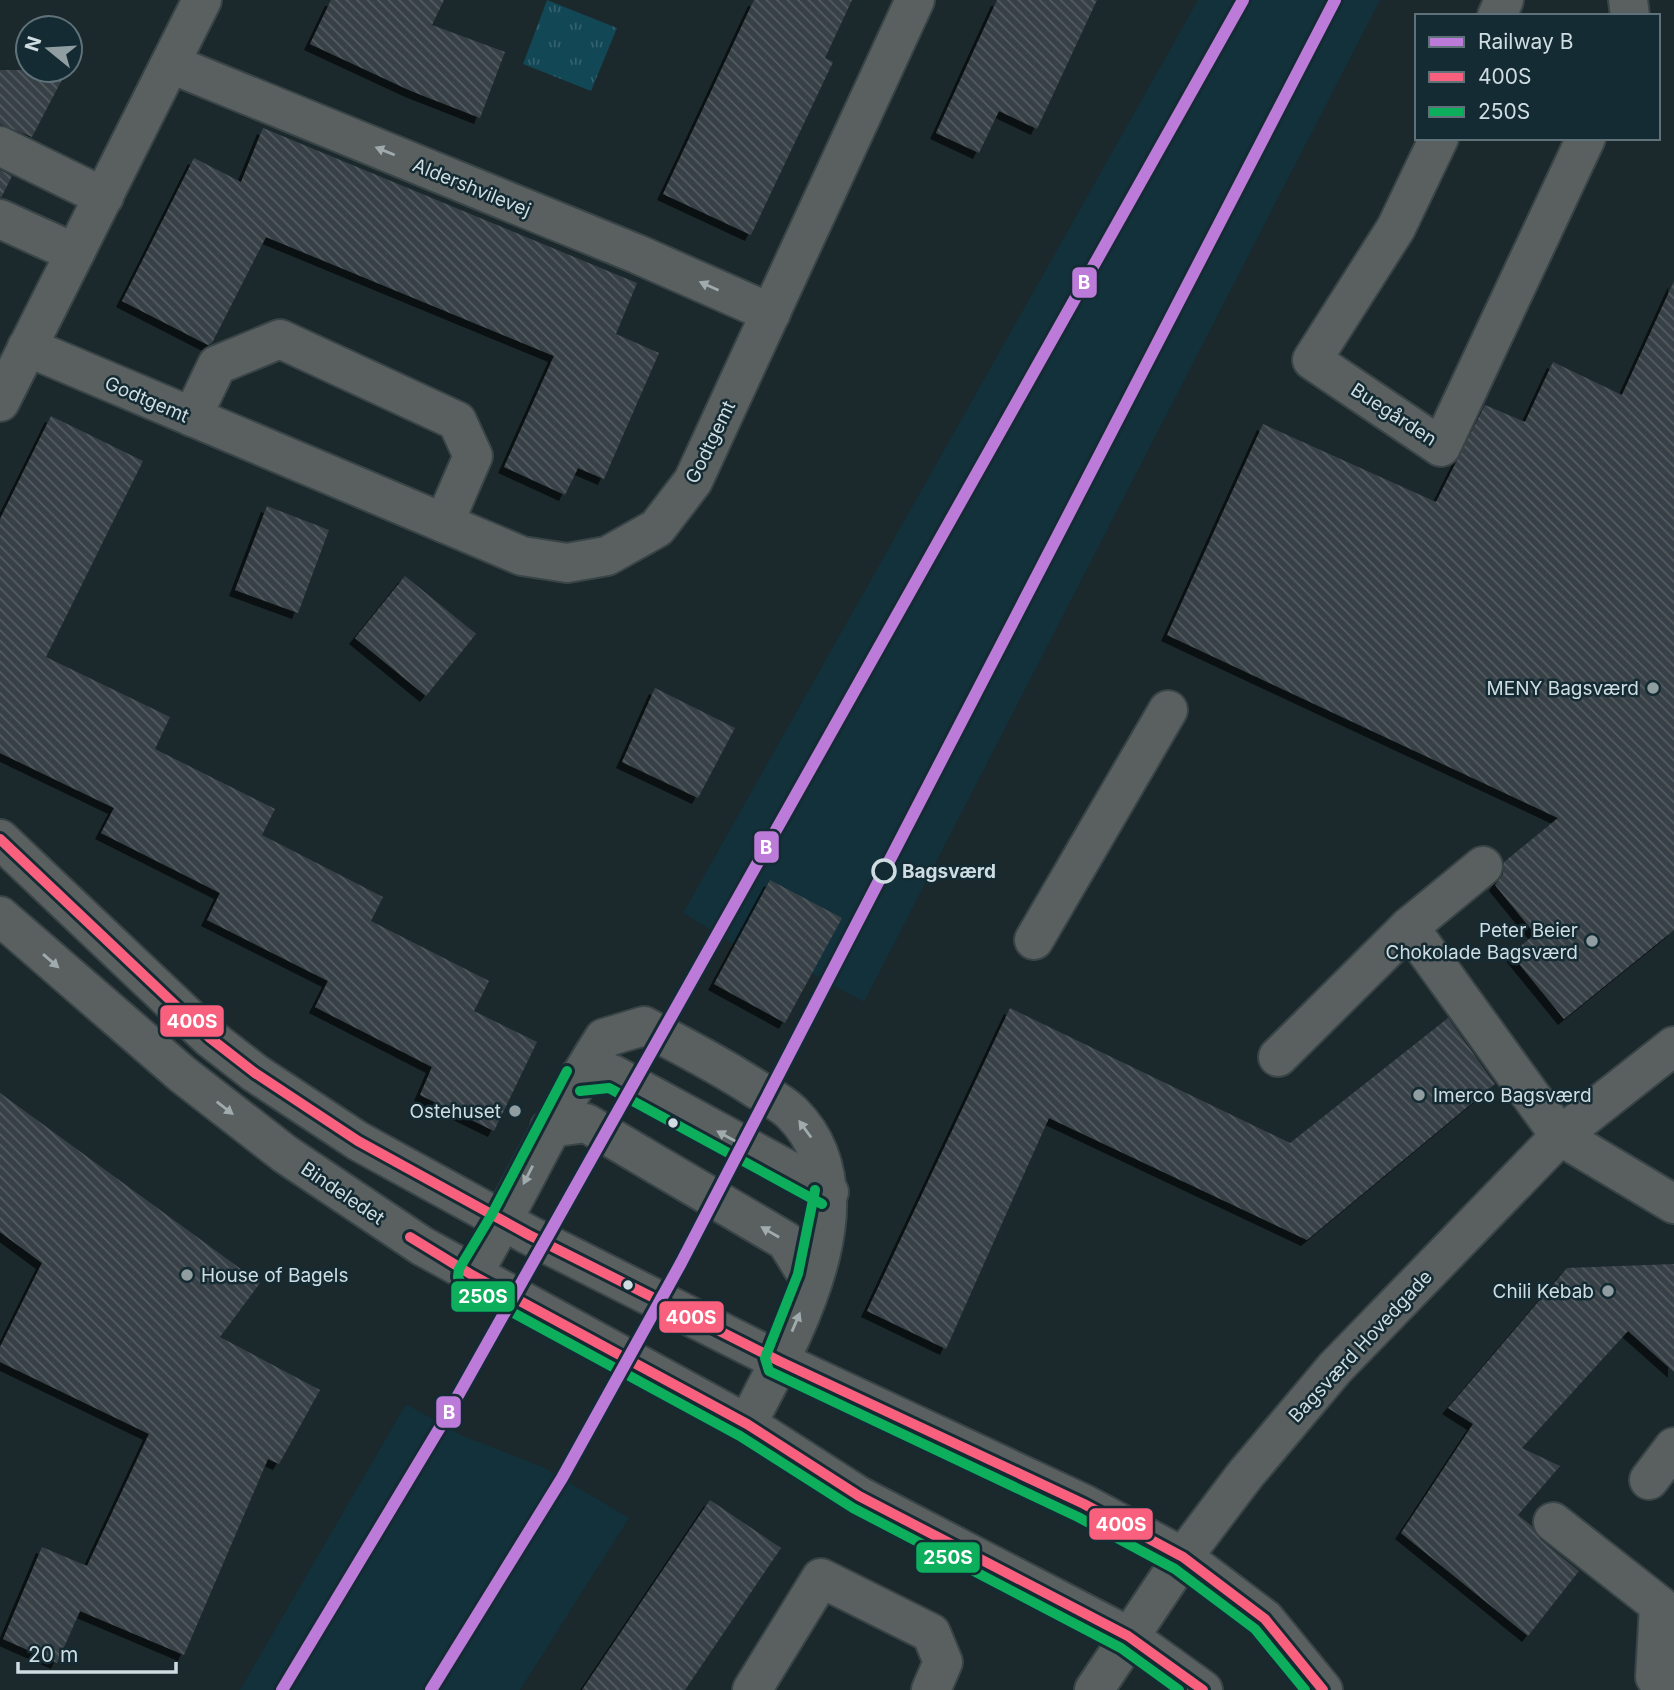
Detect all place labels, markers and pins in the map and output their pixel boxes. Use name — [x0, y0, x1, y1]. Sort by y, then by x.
place label: MENY Bagsværd — [1487, 677, 1639, 700]
marker: MENY Bagsværd — [1645, 680, 1661, 696]
marker: Bagsværd — [872, 859, 896, 883]
place label: Bagsværd — [902, 860, 996, 883]
place label: Peter Beier Chokolade Bagsværd — [1386, 919, 1578, 964]
marker: Peter Beier Chokolade Bagsværd — [1584, 933, 1600, 949]
place label: Imerco Bagsværd — [1433, 1084, 1592, 1107]
marker: Imerco Bagsværd — [1411, 1087, 1427, 1103]
place label: Ostehuset — [410, 1100, 501, 1123]
marker: Ostehuset — [507, 1103, 523, 1119]
unlabelled marker — [666, 1116, 680, 1130]
place label: House of Bagels — [201, 1264, 348, 1287]
marker: House of Bagels — [179, 1267, 195, 1283]
unlabelled marker — [621, 1278, 635, 1292]
place label: Chili Kebab — [1493, 1280, 1594, 1303]
marker: Chili Kebab — [1600, 1283, 1616, 1299]

